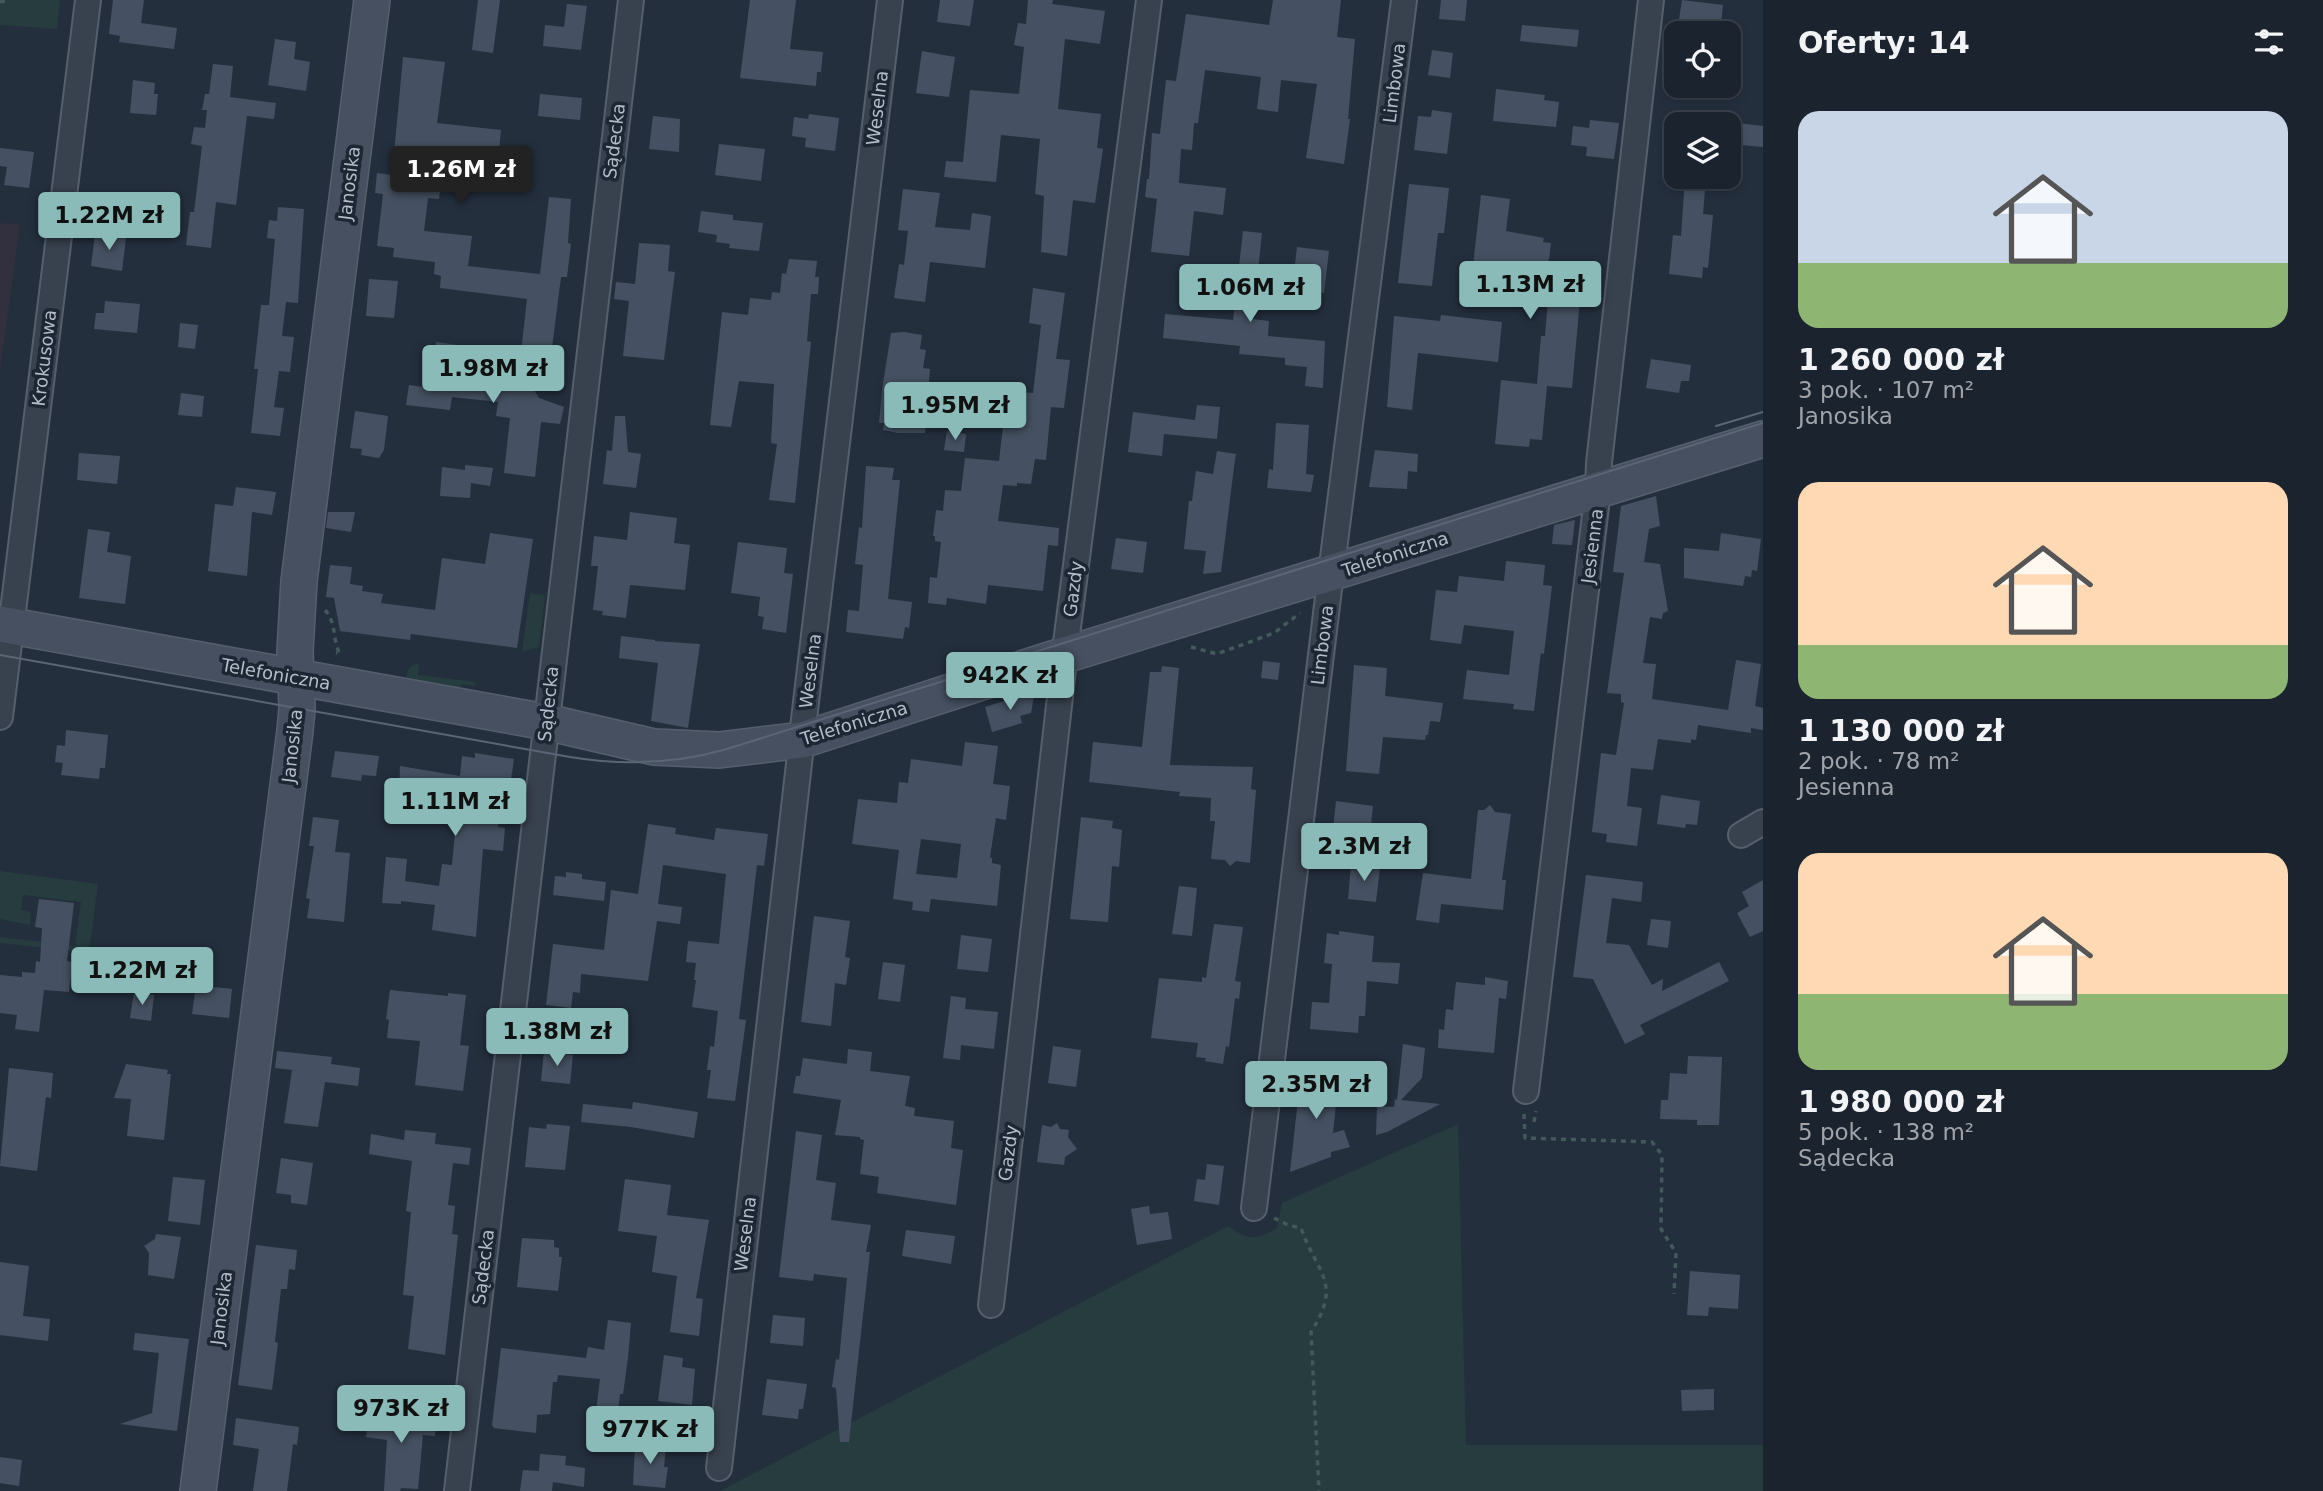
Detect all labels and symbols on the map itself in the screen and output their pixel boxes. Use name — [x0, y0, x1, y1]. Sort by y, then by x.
street label: Limbowa — [1379, 42, 1409, 124]
street label: Weselna — [862, 69, 892, 147]
street label: Sądecka — [599, 102, 629, 180]
street label: Janosika — [334, 145, 364, 222]
pin: 1.26M zł — [389, 146, 533, 206]
pin: 1.22M zł — [37, 192, 181, 252]
pin: 1.13M zł — [1458, 262, 1602, 321]
pin: 1.06M zł — [1178, 264, 1322, 324]
street label: Krokusowa — [28, 308, 60, 408]
pin: 1.98M zł — [421, 346, 565, 405]
pin: 1.95M zł — [883, 382, 1027, 442]
street label: Jesienna — [1577, 507, 1607, 586]
street label: Telefoniczna — [1338, 527, 1451, 581]
street label: Gazdy — [1059, 559, 1087, 618]
street label: Limbowa — [1307, 604, 1337, 686]
street label: Weselna — [795, 632, 825, 710]
pin: 942K zł — [945, 652, 1075, 712]
street label: Telefoniczna — [219, 654, 332, 694]
street label: Sądecka — [534, 665, 562, 743]
street label: Telefoniczna — [797, 697, 910, 750]
street label: Janosika — [278, 708, 306, 785]
pin: 1.11M zł — [383, 778, 527, 838]
pin: 2.3M zł — [1299, 824, 1429, 883]
pin: 1.22M zł — [70, 948, 214, 1007]
pin: 1.38M zł — [485, 1009, 629, 1068]
pin: 2.35M zł — [1244, 1062, 1388, 1121]
street label: Gazdy — [994, 1123, 1022, 1182]
street label: Weselna — [730, 1195, 760, 1273]
street label: Sądecka — [468, 1228, 498, 1306]
street label: Janosika — [206, 1270, 236, 1347]
pin: 973K zł — [336, 1386, 466, 1445]
pin: 977K zł — [585, 1406, 715, 1466]

